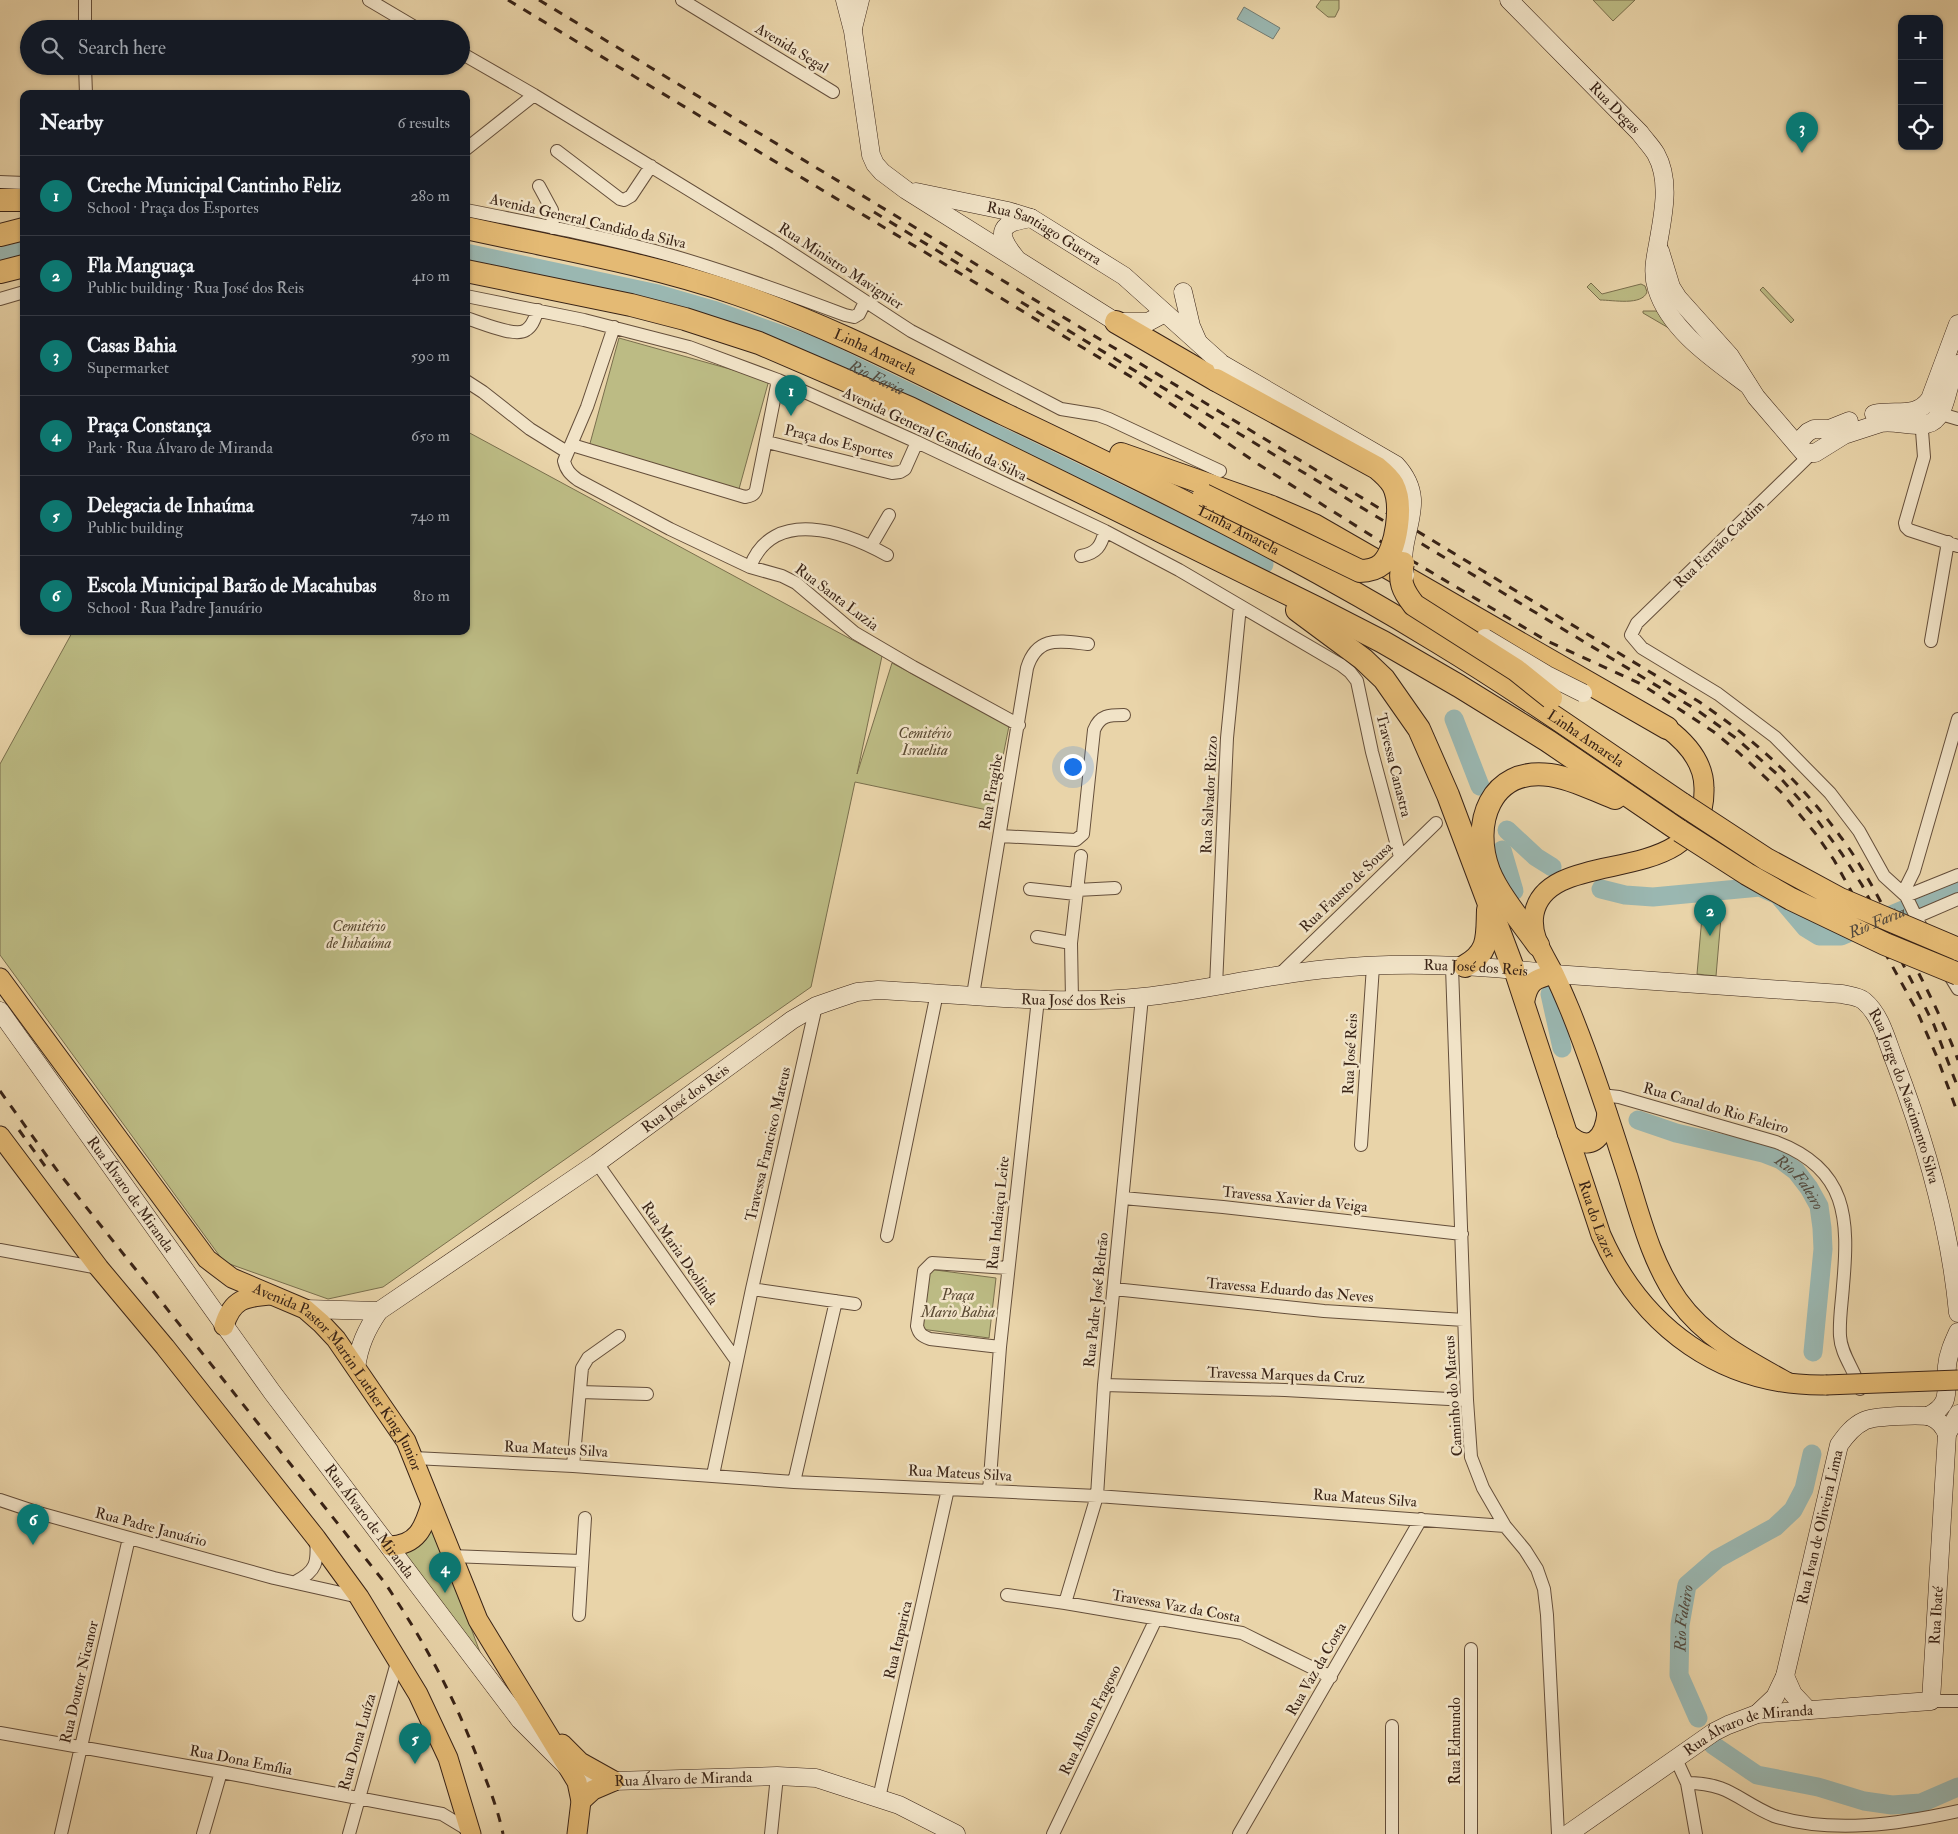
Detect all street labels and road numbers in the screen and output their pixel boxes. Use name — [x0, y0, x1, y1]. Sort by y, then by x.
street label: Avenida Segal — [751, 19, 832, 78]
street label: Rua Degas — [1585, 78, 1644, 138]
street label: Avenida General Candido da Silva — [487, 189, 689, 254]
street label: Rua Santiago Guerra — [985, 198, 1106, 270]
street label: Rua Ministro Mavignier — [775, 219, 907, 314]
street label: Linha Amarela — [831, 325, 920, 380]
street label: Avenida General Candido da Silva — [839, 383, 1031, 486]
street label: Praça dos Esportes — [782, 421, 895, 465]
street label: Rua Fernão Cardim — [1670, 496, 1769, 592]
street label: Linha Amarela — [1195, 502, 1283, 560]
street label: Rua Santa Luzia — [791, 560, 883, 636]
street label: Linha Amarela — [1543, 706, 1628, 772]
street label: Travessa Canastra — [1371, 711, 1416, 820]
street label: Rua Salvador Rizzo — [1197, 735, 1222, 855]
street label: Rua Piragibe — [975, 752, 1008, 832]
street label: Rua Fausto de Sousa — [1296, 837, 1398, 937]
street label: Rua José dos Reis — [1423, 956, 1529, 981]
street label: Rua José dos Reis — [1021, 990, 1126, 1011]
street label: Rua Jorge do Nascimento Silva — [1864, 1005, 1944, 1187]
street label: Rua José Reis — [1339, 1013, 1363, 1095]
street label: Rua José dos Reis — [638, 1060, 733, 1137]
street label: Travessa Francisco Mateus — [741, 1065, 796, 1223]
street label: Rua Canal do Rio Faleiro — [1641, 1079, 1791, 1138]
street label: Rua Álvaro de Miranda — [83, 1133, 179, 1257]
street label: Rua Indaiaçu Leite — [983, 1155, 1014, 1271]
street label: Rua do Lazer — [1574, 1178, 1620, 1262]
street label: Travessa Xavier da Veiga — [1221, 1182, 1369, 1217]
street label: Rua Maria Deolinda — [637, 1198, 723, 1309]
street label: Rua Padre José Beltrão — [1080, 1231, 1114, 1369]
street label: Travessa Eduardo das Neves — [1206, 1274, 1374, 1307]
street label: Avenida Pastor Martin Luther King Junior — [249, 1279, 426, 1474]
street label: Caminho do Mateus — [1440, 1335, 1467, 1457]
street label: Travessa Marques da Cruz — [1207, 1363, 1365, 1388]
street label: Rua Mateus Silva — [504, 1437, 609, 1462]
street label: Rua Ivan de Oliveira Lima — [1793, 1447, 1848, 1606]
street label: Rua Álvaro de Miranda — [320, 1461, 419, 1583]
street label: Rua Mateus Silva — [908, 1461, 1013, 1486]
street label: Rua Mateus Silva — [1312, 1485, 1418, 1512]
street label: Rua Padre Januário — [93, 1503, 209, 1552]
street label: Rua Ibaté — [1925, 1585, 1948, 1645]
street label: Travessa Vaz da Costa — [1110, 1586, 1243, 1627]
street label: Rua Itaparica — [880, 1598, 918, 1681]
street label: Rua Doutor Nicanor — [56, 1618, 103, 1745]
street label: Rua Vaz da Costa — [1282, 1618, 1351, 1719]
street label: Rua Albano Fragoso — [1056, 1662, 1125, 1778]
street label: Rua Dona Luíza — [335, 1691, 381, 1793]
street label: Rua Edmundo — [1446, 1697, 1465, 1785]
street label: Rua Álvaro de Miranda — [1680, 1701, 1815, 1760]
street label: Rua Dona Emília — [188, 1741, 295, 1780]
street label: Rua Álvaro de Miranda — [614, 1768, 753, 1791]

